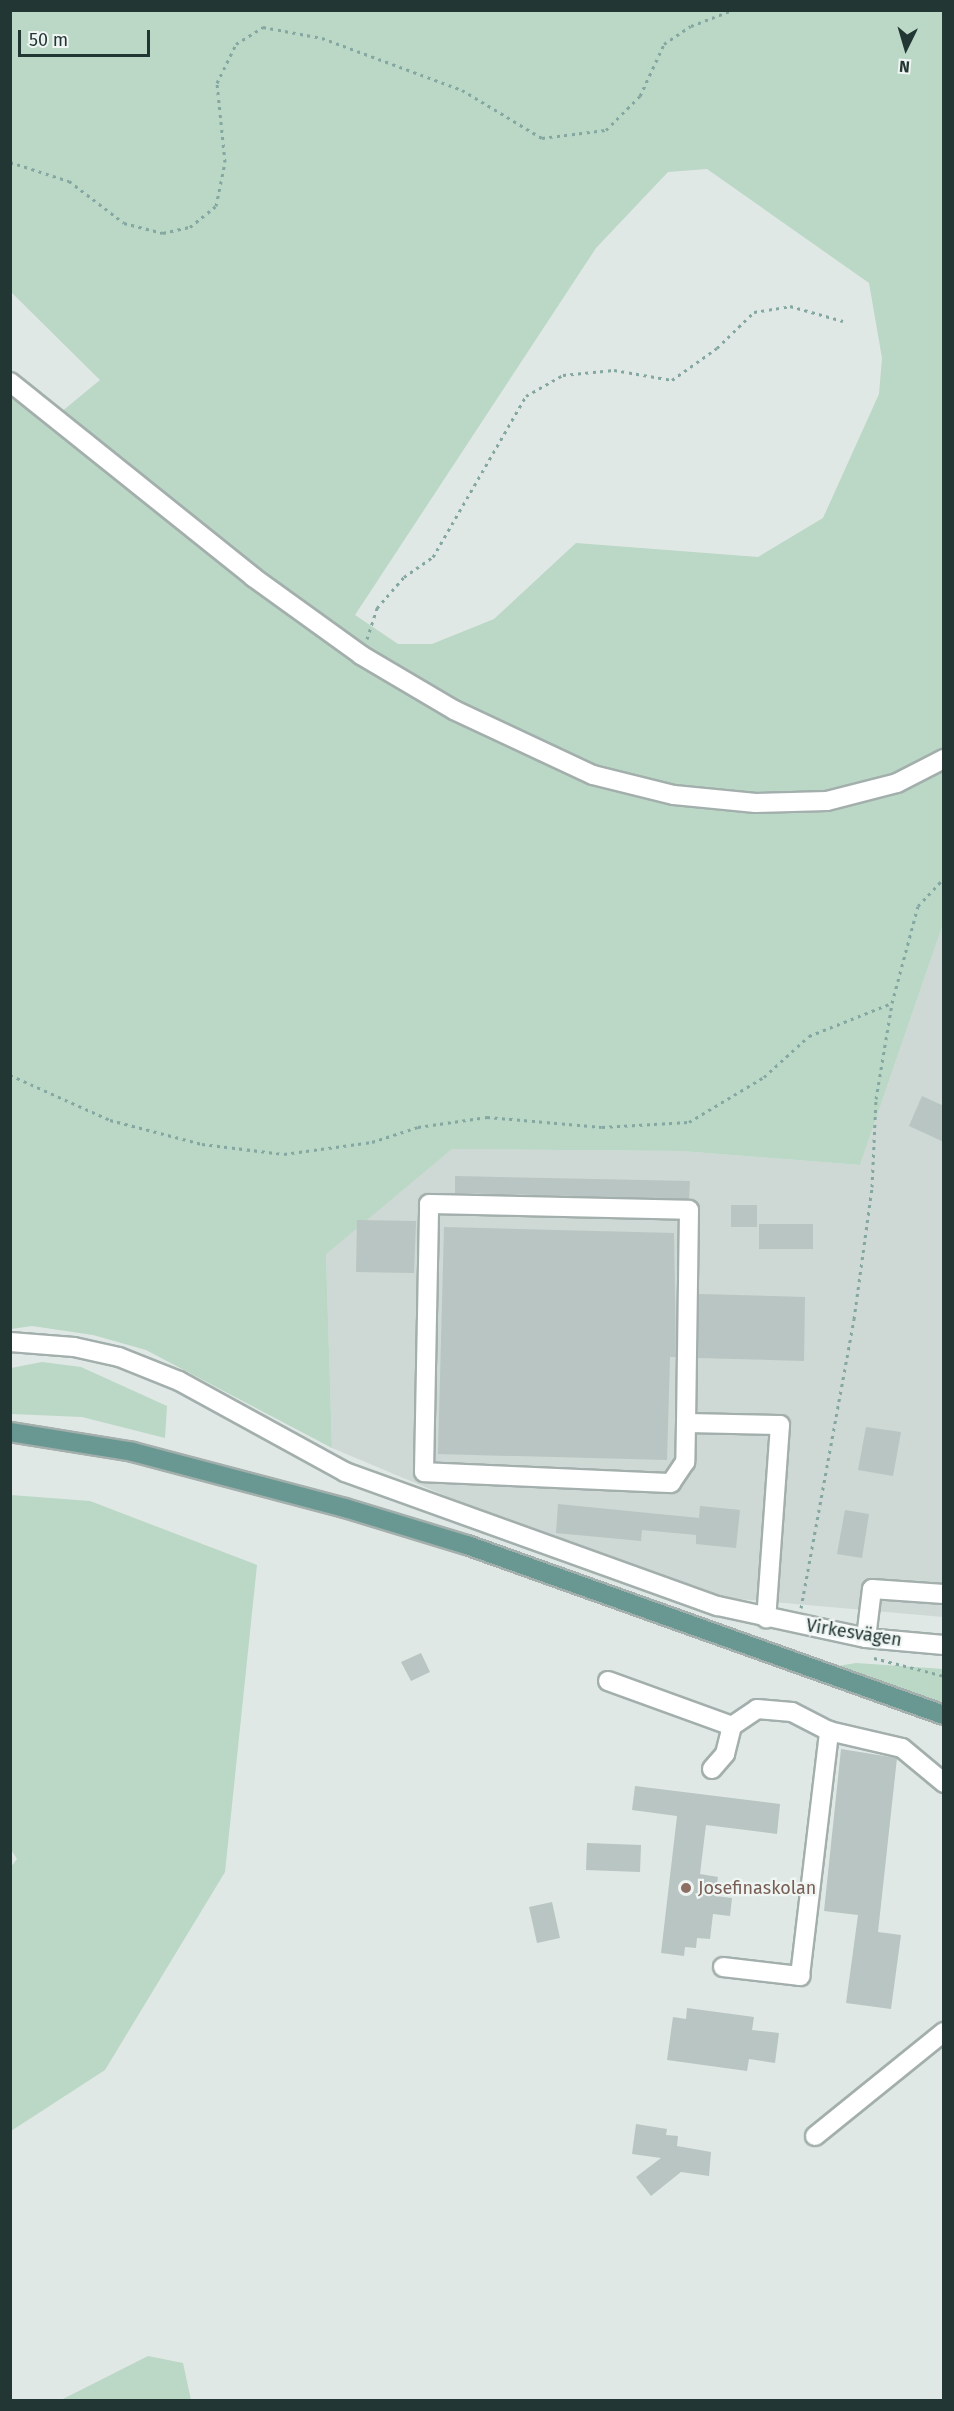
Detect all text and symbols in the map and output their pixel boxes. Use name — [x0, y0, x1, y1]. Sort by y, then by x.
scale bar — [21, 18, 153, 56]
north arrow — [876, 18, 936, 78]
text: 50 m — [29, 29, 68, 51]
text: N — [898, 57, 911, 76]
street label: Virkesvägen — [805, 1615, 903, 1651]
place label: Josefinaskolan — [698, 1877, 816, 1899]
marker: Josefinaskolan — [679, 1881, 693, 1895]

